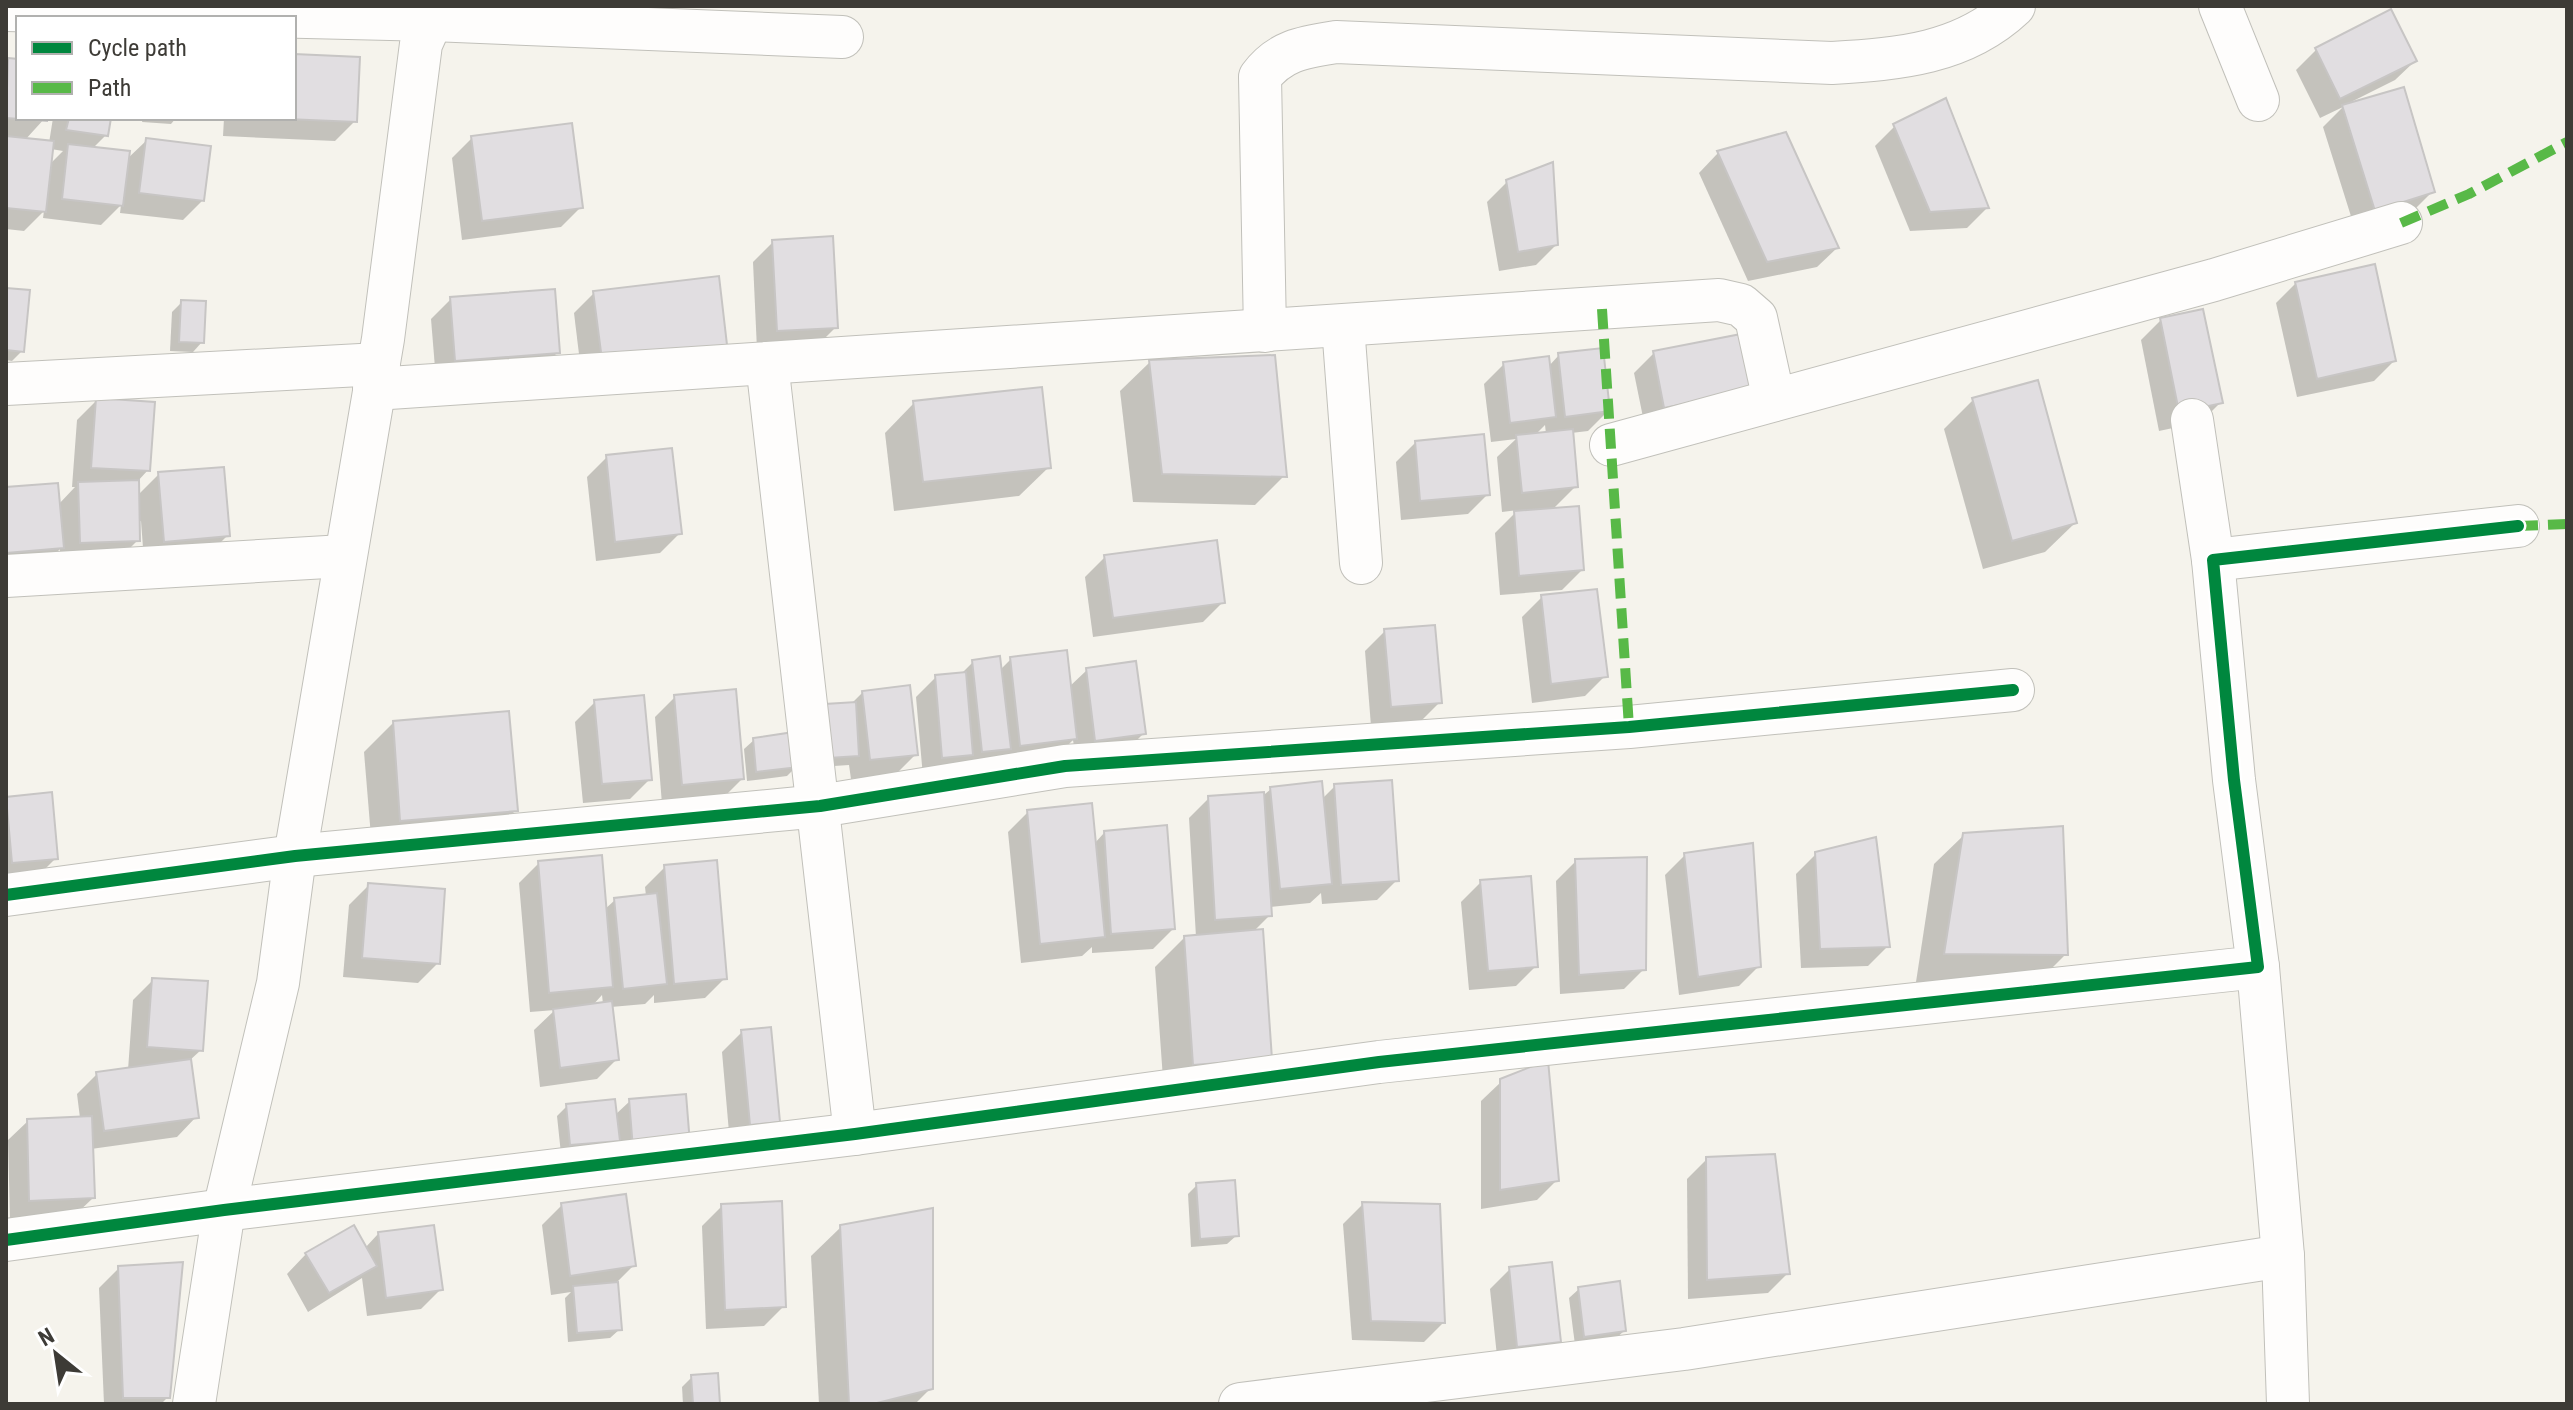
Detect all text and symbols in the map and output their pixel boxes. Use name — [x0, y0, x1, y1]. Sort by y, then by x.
legend — [16, 16, 296, 120]
text: Cycle path — [88, 34, 187, 62]
text: Path — [88, 74, 131, 102]
north arrow — [16, 1314, 96, 1394]
text: N — [34, 1323, 58, 1351]

